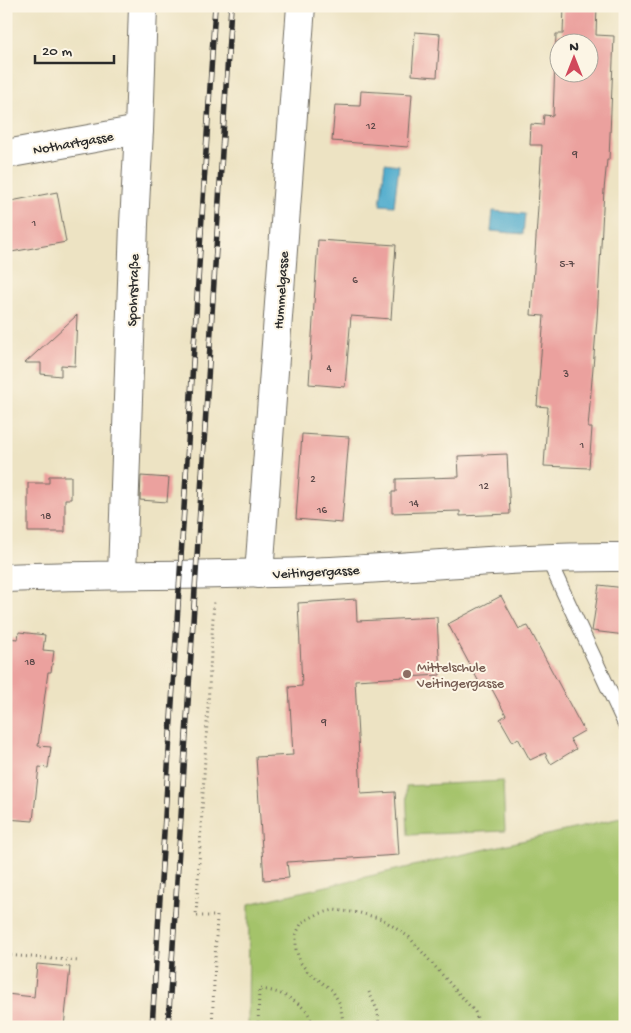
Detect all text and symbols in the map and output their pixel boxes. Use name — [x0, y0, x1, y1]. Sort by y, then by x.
scale bar — [35, 32, 114, 64]
north arrow — [548, 32, 598, 82]
text: N — [569, 39, 579, 56]
text: 20 m — [42, 43, 72, 61]
house number: 12 — [365, 121, 377, 133]
street label: Nothartgasse — [32, 129, 116, 160]
house number: 9 — [571, 149, 578, 161]
house number: 1 — [31, 218, 36, 230]
street label: Hummelgasse — [271, 250, 294, 330]
street label: Spohrstraße — [125, 253, 144, 327]
house number: 5-7 — [560, 259, 575, 271]
house number: 6 — [352, 275, 358, 287]
house number: 4 — [326, 363, 332, 375]
house number: 3 — [562, 369, 569, 381]
house number: 1 — [579, 440, 584, 452]
house number: 2 — [310, 474, 316, 486]
house number: 12 — [478, 481, 490, 493]
house number: 14 — [408, 498, 420, 510]
house number: 16 — [316, 505, 327, 517]
house number: 18 — [40, 511, 51, 523]
street label: Veitingergasse — [271, 563, 361, 584]
house number: 18 — [24, 657, 35, 669]
place label: Mittelschule Veitingergasse — [416, 660, 505, 693]
marker: Mittelschule Veitingergasse — [401, 668, 413, 680]
house number: 9 — [320, 717, 327, 729]

